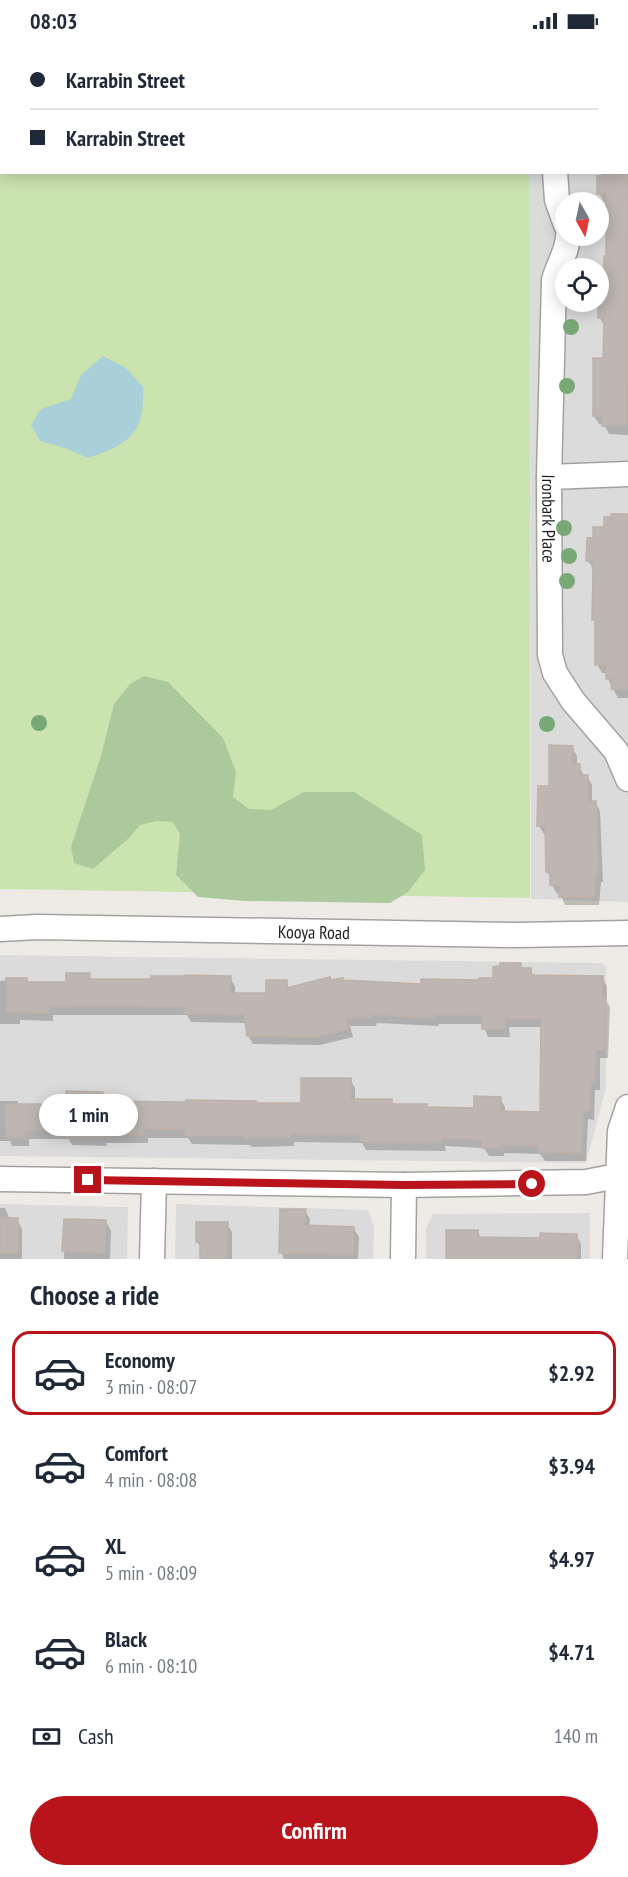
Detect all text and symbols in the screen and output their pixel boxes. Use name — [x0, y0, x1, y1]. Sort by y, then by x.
text: 08:03 — [30, 7, 78, 35]
text: Karrabin Street — [66, 66, 185, 94]
text: Karrabin Street — [66, 124, 185, 152]
north arrow — [555, 192, 609, 246]
map controls — [555, 192, 609, 312]
button: locate — [555, 258, 609, 312]
street label: Ironbark Place — [537, 474, 561, 563]
street label: Kooya Road — [278, 920, 350, 944]
callout: 1 min — [38, 1093, 138, 1135]
text: 1 min — [68, 1102, 109, 1128]
route end — [74, 1166, 101, 1193]
route start — [518, 1170, 545, 1197]
text: Choose a ride — [30, 1278, 159, 1312]
icon: car — [33, 1346, 87, 1400]
text: Economy — [105, 1346, 175, 1374]
text: $2.92 — [548, 1359, 595, 1387]
text: 3 min · 08:07 — [105, 1374, 197, 1400]
icon: car — [33, 1439, 87, 1493]
text: Comfort — [105, 1439, 168, 1467]
text: $3.94 — [548, 1452, 595, 1480]
text: 4 min · 08:08 — [105, 1467, 197, 1493]
icon: car — [33, 1532, 87, 1586]
text: XL — [105, 1532, 126, 1560]
text: $4.97 — [548, 1545, 595, 1573]
text: 5 min · 08:09 — [105, 1560, 197, 1586]
icon: car — [33, 1625, 87, 1679]
text: Black — [105, 1625, 147, 1653]
text: $4.71 — [548, 1638, 595, 1666]
text: 6 min · 08:10 — [105, 1653, 197, 1679]
icon: cash — [30, 1720, 63, 1753]
text: Cash — [78, 1722, 114, 1750]
text: 140 m — [554, 1723, 598, 1749]
button: Confirm — [30, 1796, 598, 1865]

